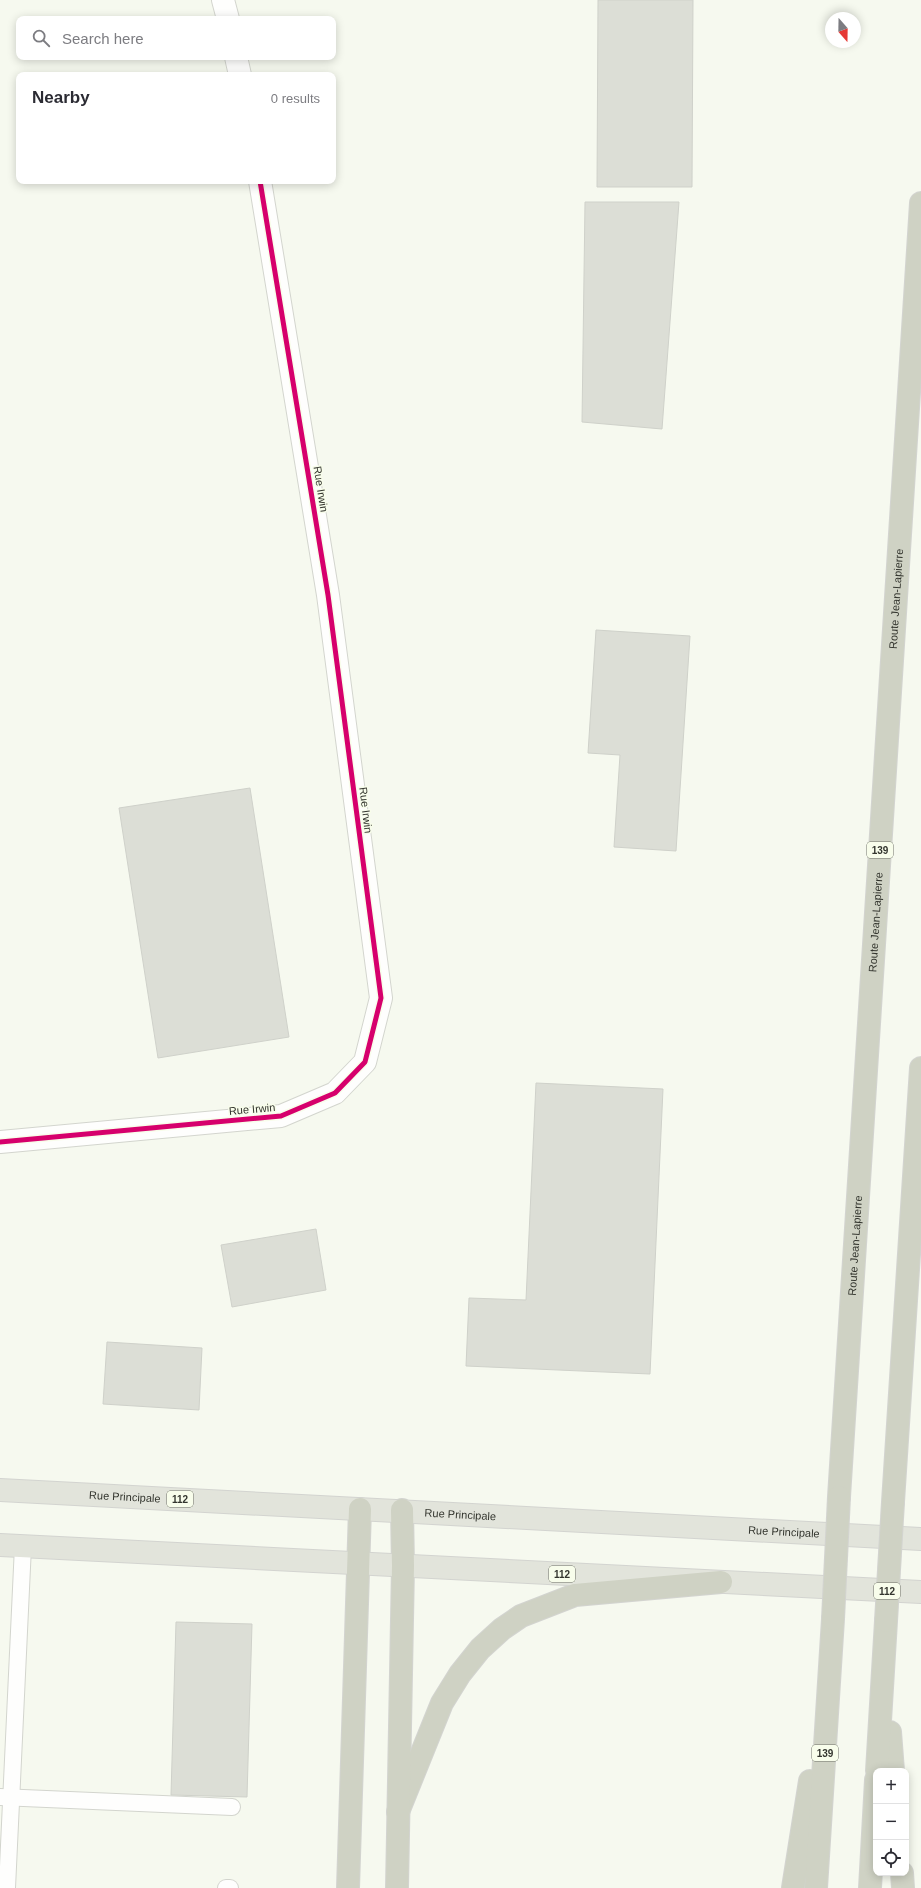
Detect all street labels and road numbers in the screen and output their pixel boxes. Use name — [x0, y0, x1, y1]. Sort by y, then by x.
street label: Rue Irwin — [311, 465, 331, 513]
street label: Route Jean-Lapierre — [887, 548, 905, 649]
street label: Rue Irwin — [357, 786, 375, 834]
road number: 139 — [867, 842, 893, 858]
street label: Route Jean-Lapierre — [866, 872, 885, 973]
street label: Rue Irwin — [228, 1101, 276, 1117]
street label: Route Jean-Lapierre — [846, 1195, 864, 1296]
street label: Rue Principale — [89, 1489, 161, 1505]
road number: 112 — [167, 1491, 193, 1507]
street label: Rue Principale — [424, 1507, 496, 1522]
street label: Rue Principale — [748, 1524, 820, 1540]
road number: 112 — [549, 1566, 575, 1582]
road number: 112 — [874, 1583, 900, 1599]
road number: 139 — [812, 1745, 838, 1761]

